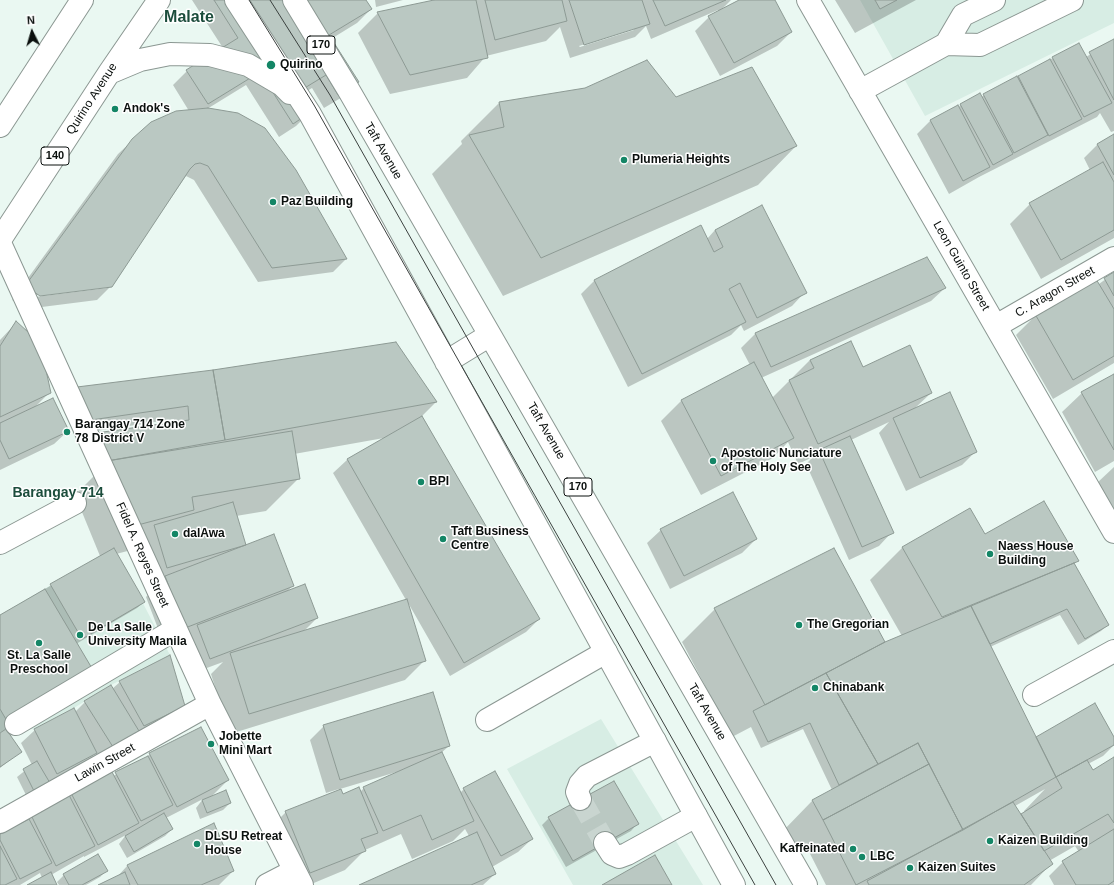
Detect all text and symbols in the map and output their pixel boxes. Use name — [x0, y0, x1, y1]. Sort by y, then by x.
district label: Malate — [164, 8, 214, 28]
north arrow — [12, 12, 52, 52]
text: N — [26, 14, 35, 26]
road number: 170 — [307, 36, 335, 54]
place label: Quirino — [280, 58, 323, 72]
marker: Quirino — [265, 59, 277, 71]
street label: Quirino Avenue — [63, 60, 121, 138]
place label: Andok's — [123, 102, 170, 116]
marker: Andok's — [110, 104, 120, 114]
street label: Taft Avenue — [361, 120, 405, 182]
road number: 140 — [41, 147, 69, 165]
place label: Plumeria Heights — [632, 153, 730, 167]
marker: Plumeria Heights — [619, 155, 629, 165]
place label: Paz Building — [281, 195, 353, 209]
marker: Paz Building — [268, 197, 278, 207]
street label: Leon Guinto Street — [930, 219, 992, 313]
street label: C. Aragon Street — [1013, 263, 1097, 321]
street label: Taft Avenue — [524, 400, 568, 462]
place label: Barangay 714 Zone 78 District V — [75, 418, 185, 446]
marker: Barangay 714 Zone 78 District V — [62, 427, 72, 437]
place label: Apostolic Nunciature of The Holy See — [721, 447, 842, 475]
marker: Apostolic Nunciature of The Holy See — [708, 456, 718, 466]
place label: BPI — [429, 475, 449, 489]
marker: BPI — [416, 477, 426, 487]
road number: 170 — [564, 478, 592, 496]
district label: Barangay 714 — [12, 485, 104, 501]
street label: Fidel A. Reyes Street — [112, 500, 172, 610]
place label: Taft Business Centre — [451, 525, 529, 553]
place label: dalAwa — [183, 527, 225, 541]
marker: dalAwa — [170, 529, 180, 539]
marker: Taft Business Centre — [438, 534, 448, 544]
place label: Naess House Building — [998, 540, 1073, 568]
marker: Naess House Building — [985, 549, 995, 559]
place label: The Gregorian — [807, 618, 889, 632]
marker: The Gregorian — [794, 620, 804, 630]
place label: De La Salle University Manila — [88, 621, 187, 649]
marker: De La Salle University Manila — [75, 630, 85, 640]
marker: St. La Salle Preschool — [34, 638, 44, 648]
place label: St. La Salle Preschool — [7, 649, 71, 677]
street label: Taft Avenue — [685, 681, 729, 743]
place label: Chinabank — [823, 681, 884, 695]
marker: Chinabank — [810, 683, 820, 693]
place label: Jobette Mini Mart — [219, 730, 272, 758]
marker: Jobette Mini Mart — [206, 739, 216, 749]
street label: Lawin Street — [72, 741, 138, 785]
place label: DLSU Retreat House — [205, 830, 282, 858]
place label: Kaizen Building — [998, 834, 1088, 848]
marker: Kaizen Building — [985, 836, 995, 846]
marker: DLSU Retreat House — [192, 839, 202, 849]
place label: Kaffeinated — [780, 842, 845, 856]
marker: Kaffeinated — [848, 844, 858, 854]
place label: LBC — [870, 850, 895, 864]
marker: LBC — [857, 852, 867, 862]
place label: Kaizen Suites — [918, 861, 996, 875]
marker: Kaizen Suites — [905, 863, 915, 873]

